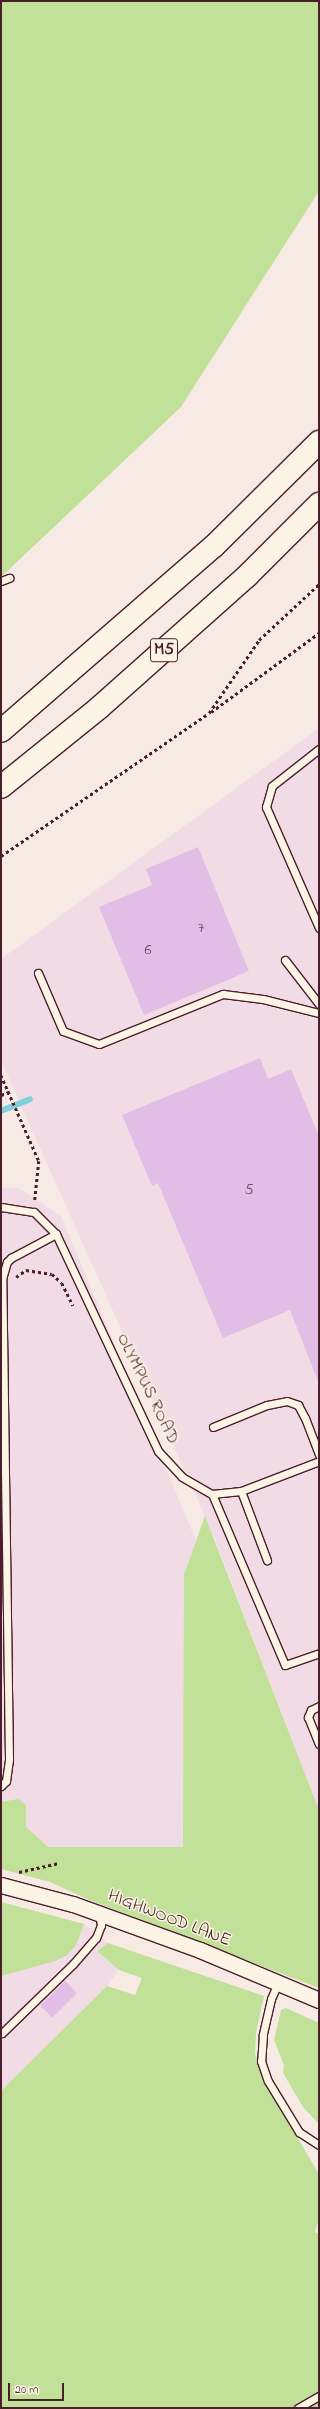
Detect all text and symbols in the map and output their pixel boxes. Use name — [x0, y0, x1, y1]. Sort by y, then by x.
road number: M5 — [149, 635, 179, 665]
house number: 7 — [198, 918, 204, 938]
house number: 6 — [144, 940, 152, 960]
house number: 5 — [244, 1180, 254, 1200]
street label: OLYMPUS ROAD — [111, 1330, 183, 1448]
street label: HIGHWOOD LANE — [104, 1886, 234, 1952]
scale bar — [10, 2375, 66, 2401]
text: 20 m — [15, 2381, 38, 2399]

